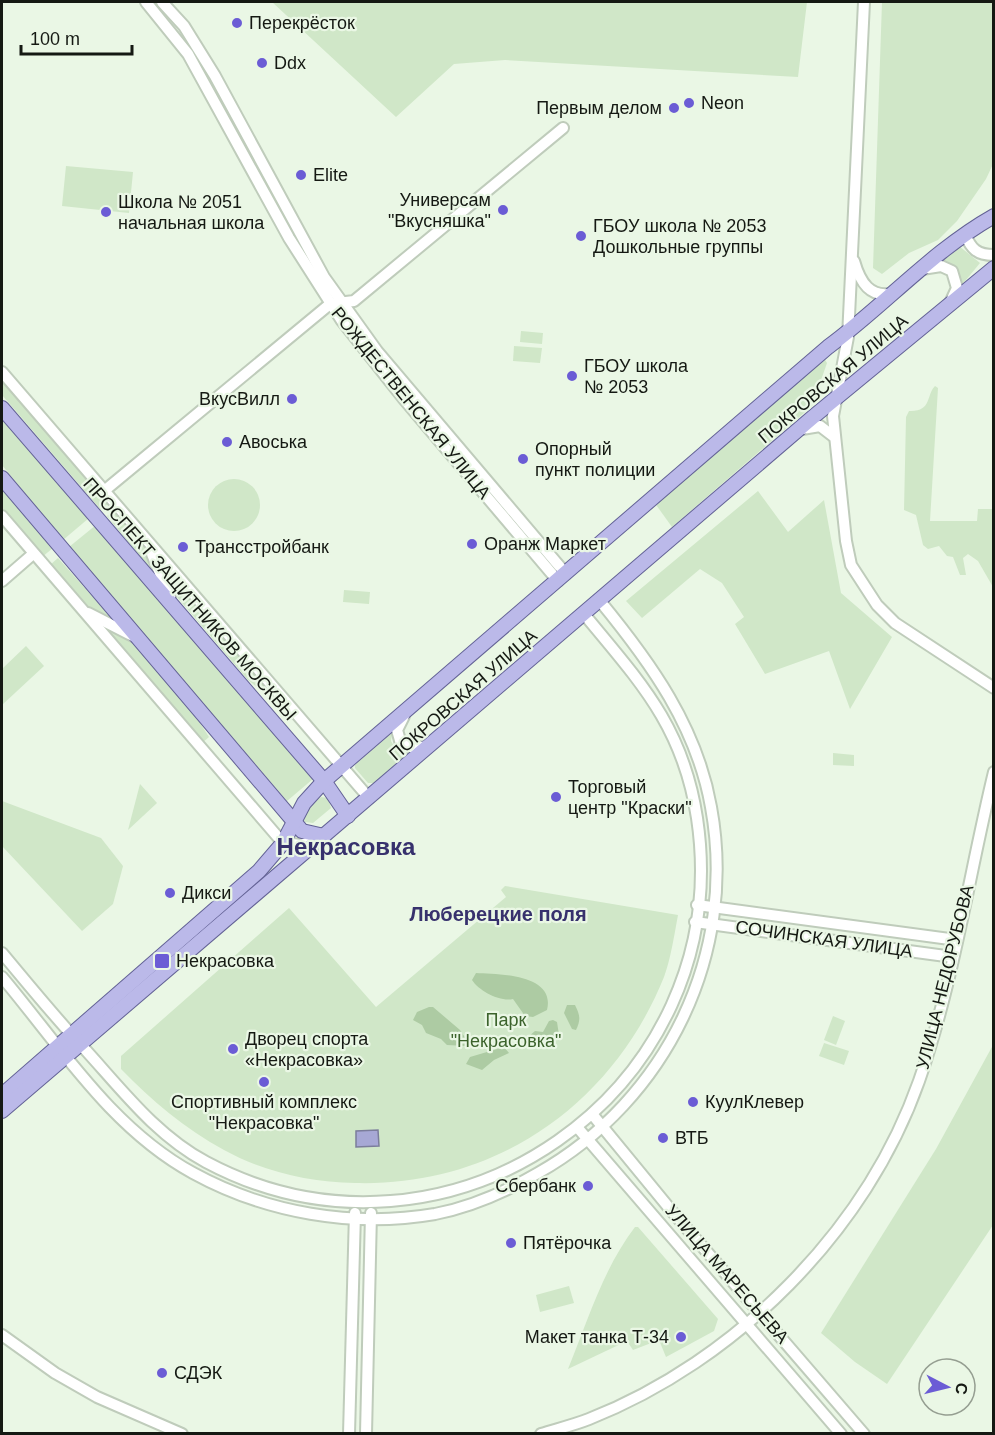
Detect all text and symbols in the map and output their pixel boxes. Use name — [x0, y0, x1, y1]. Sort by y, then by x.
place label: Перекрёсток — [249, 13, 355, 33]
marker: Перекрёсток — [230, 16, 244, 30]
scale bar — [21, 18, 132, 56]
text: 100 m — [30, 29, 80, 49]
place label: Ddx — [274, 53, 306, 73]
marker: Ddx — [255, 56, 269, 70]
place label: Neon — [701, 93, 744, 113]
marker: Neon — [682, 96, 696, 110]
place label: Первым делом — [536, 98, 662, 118]
marker: Первым делом — [667, 101, 681, 115]
place label: Elite — [313, 165, 348, 185]
marker: Elite — [294, 168, 308, 182]
place label: Универсам "Вкусняшка" — [388, 190, 491, 231]
place label: Школа № 2051 начальная школа — [118, 192, 265, 233]
marker: Универсам "Вкусняшка" — [496, 203, 510, 217]
marker: Школа № 2051 начальная школа — [99, 205, 113, 219]
place label: ГБОУ школа № 2053 Дошкольные группы — [593, 216, 766, 257]
marker: ГБОУ школа № 2053 Дошкольные группы — [574, 229, 588, 243]
street label: РОЖДЕСТВЕНСКАЯ УЛИЦА — [327, 303, 495, 503]
street label: ПОКРОВСКАЯ УЛИЦА — [754, 311, 912, 447]
place label: ГБОУ школа № 2053 — [584, 356, 689, 397]
marker: ГБОУ школа № 2053 — [565, 369, 579, 383]
place label: ВкусВилл — [199, 389, 280, 409]
marker: ВкусВилл — [285, 392, 299, 406]
place label: Авоська — [239, 432, 308, 452]
marker: Авоська — [220, 435, 234, 449]
place label: Опорный пункт полиции — [535, 439, 655, 480]
marker: Опорный пункт полиции — [516, 452, 530, 466]
street label: ПРОСПЕКТ ЗАЩИТНИКОВ МОСКВЫ — [79, 474, 301, 724]
place label: Оранж Маркет — [484, 534, 606, 554]
place label: Трансстройбанк — [195, 537, 329, 557]
marker: Оранж Маркет — [465, 537, 479, 551]
marker: Трансстройбанк — [176, 540, 190, 554]
street label: ПОКРОВСКАЯ УЛИЦА — [385, 626, 541, 764]
place label: Торговый центр "Краски" — [568, 777, 692, 818]
marker: Торговый центр "Краски" — [549, 790, 563, 804]
district label: Некрасовка — [277, 833, 416, 860]
place label: Дикси — [182, 883, 231, 903]
street label: УЛИЦА НЕДОРУБОВА — [912, 883, 978, 1071]
marker: Дикси — [163, 886, 177, 900]
district label: Люберецкие поля — [409, 903, 587, 925]
street label: СОЧИНСКАЯ УЛИЦА — [734, 917, 914, 961]
place label: Некрасовка — [176, 951, 275, 971]
marker: Некрасовка — [153, 952, 171, 970]
park label: Парк "Некрасовка" — [451, 1010, 561, 1051]
place label: Дворец спорта «Некрасовка» — [245, 1029, 369, 1070]
marker: Дворец спорта «Некрасовка» — [226, 1042, 240, 1056]
marker: Спортивный комплекс "Некрасовка" — [257, 1075, 271, 1089]
place label: Спортивный комплекс "Некрасовка" — [171, 1092, 357, 1133]
place label: КуулКлевер — [705, 1092, 804, 1112]
marker: КуулКлевер — [686, 1095, 700, 1109]
place label: ВТБ — [675, 1128, 709, 1148]
marker: ВТБ — [656, 1131, 670, 1145]
place label: Сбербанк — [495, 1176, 576, 1196]
marker: Сбербанк — [581, 1179, 595, 1193]
street label: УЛИЦА МАРЕСЬЕВА — [661, 1201, 793, 1347]
place label: Пятёрочка — [523, 1233, 612, 1253]
marker: Пятёрочка — [504, 1236, 518, 1250]
place label: Макет танка Т-34 — [525, 1327, 669, 1347]
marker: Макет танка Т-34 — [674, 1330, 688, 1344]
north arrow — [917, 1357, 977, 1417]
place label: СДЭК — [174, 1363, 223, 1383]
marker: СДЭК — [155, 1366, 169, 1380]
text: С — [952, 1382, 971, 1396]

